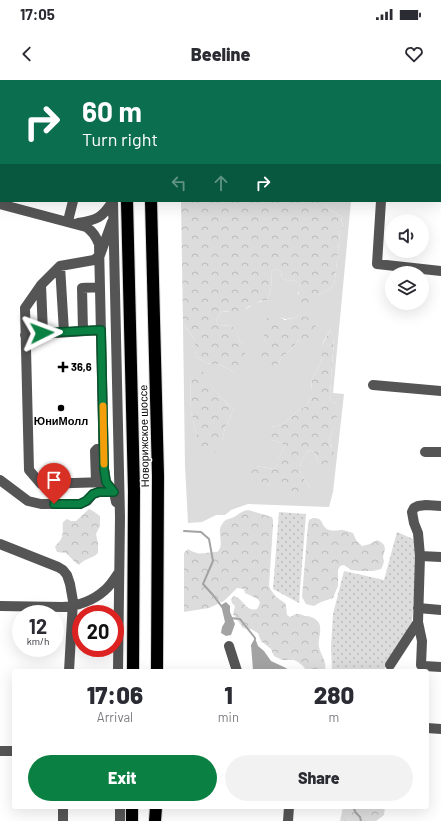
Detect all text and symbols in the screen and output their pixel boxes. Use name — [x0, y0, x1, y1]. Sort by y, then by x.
text: 17:05 — [20, 5, 55, 23]
icon: back — [16, 43, 38, 65]
text: Beeline — [191, 43, 250, 65]
icon: heart — [403, 43, 425, 65]
text: 60 m — [82, 94, 142, 128]
icon: right — [16, 96, 68, 148]
text: Turn right — [82, 128, 158, 150]
icon: left — [168, 172, 190, 194]
icon: ahead — [210, 172, 232, 194]
icon: right — [252, 172, 274, 194]
map controls — [385, 214, 429, 310]
button: sound — [385, 214, 429, 258]
button: layers — [385, 266, 429, 310]
position arrow — [21, 312, 63, 354]
place label: 36,6 — [71, 360, 92, 373]
marker: 36,6 — [58, 362, 68, 372]
street label: Новорижское шоссе — [136, 385, 151, 487]
marker: ЮниМолл — [56, 403, 66, 413]
place label: ЮниМолл — [34, 414, 88, 427]
pin — [37, 463, 71, 504]
icon: arrive — [43, 469, 65, 491]
speed limit sign: 20 — [72, 605, 124, 657]
text: 12 — [29, 614, 47, 638]
text: km/h — [27, 635, 49, 647]
text: 17:06 — [87, 680, 143, 709]
text: 1 — [224, 680, 233, 709]
text: 280 — [314, 680, 354, 709]
text: Arrival — [97, 709, 133, 725]
text: min — [218, 709, 239, 725]
text: m — [329, 709, 339, 725]
button: Exit — [28, 755, 217, 801]
button: Share — [225, 755, 413, 801]

